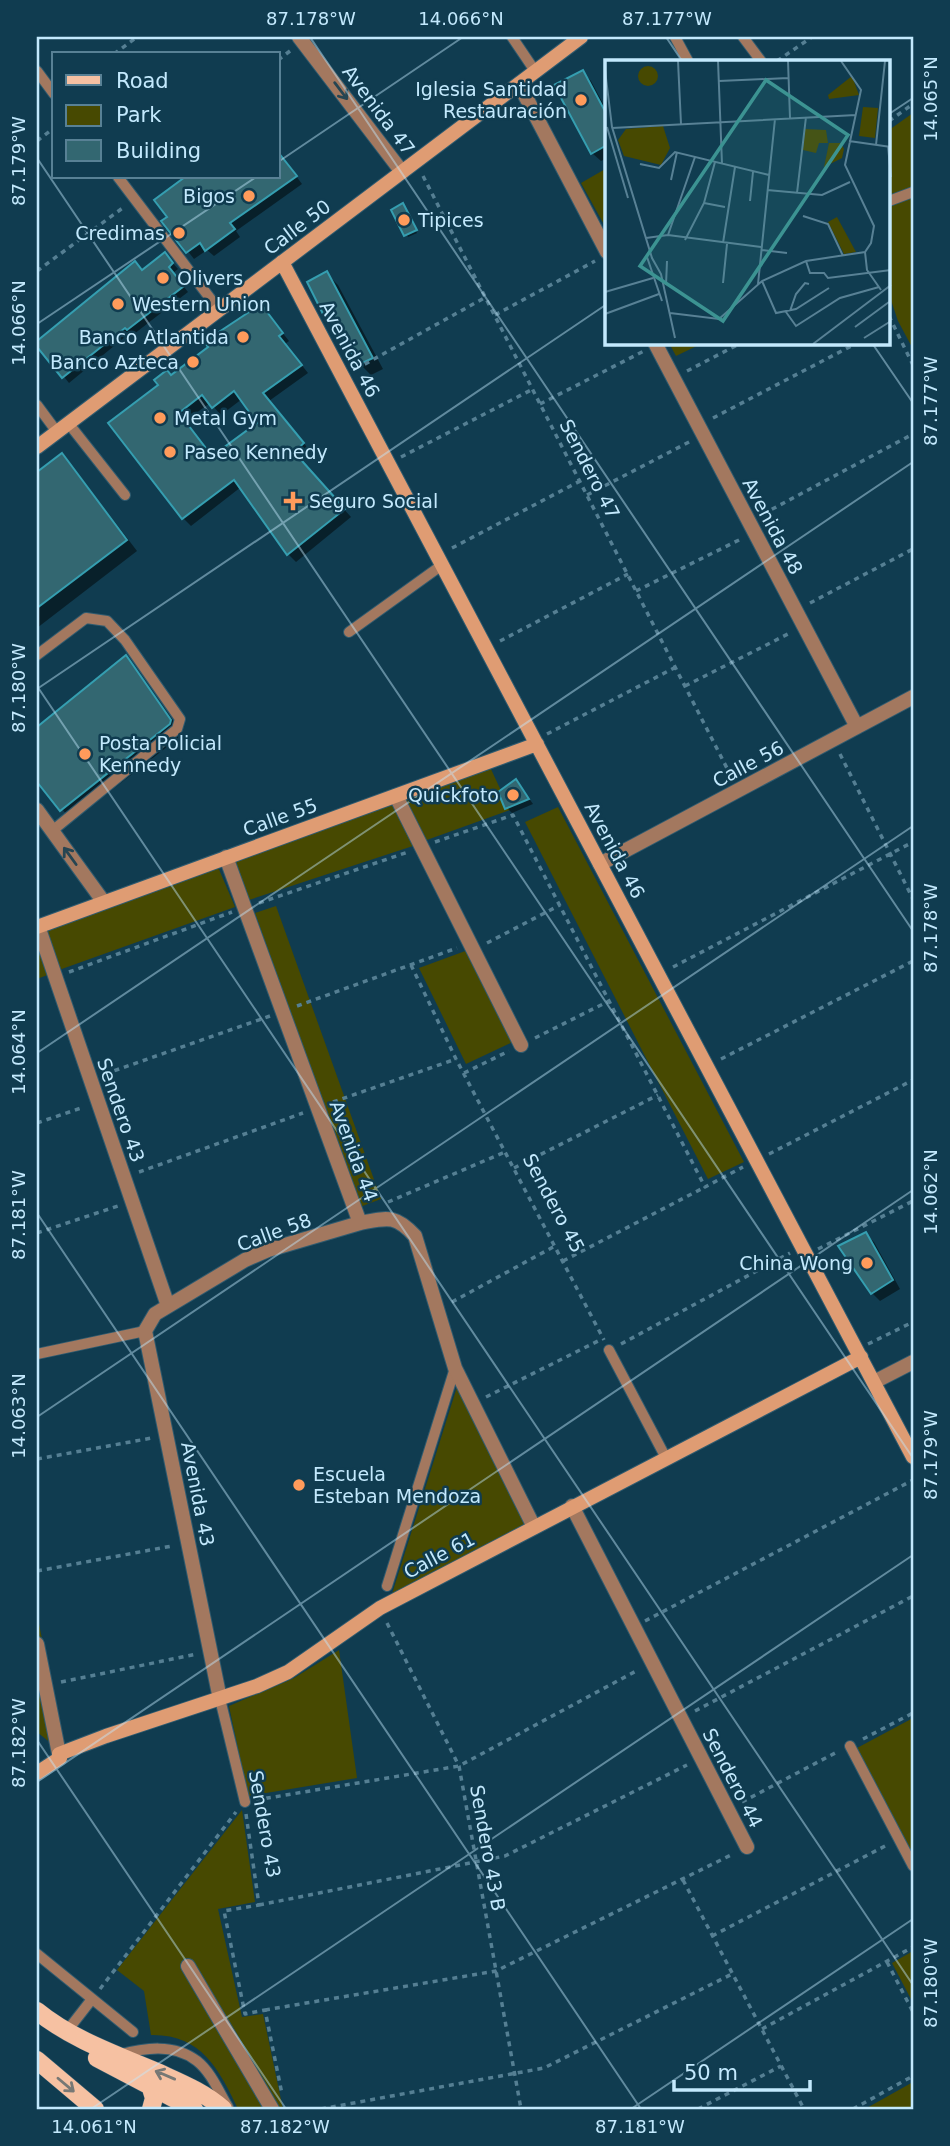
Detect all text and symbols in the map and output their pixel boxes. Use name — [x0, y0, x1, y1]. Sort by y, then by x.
text: 87.178°W — [266, 8, 356, 29]
text: 14.066°N — [418, 8, 504, 29]
text: 87.177°W — [622, 8, 712, 29]
legend — [52, 52, 280, 178]
text: 14.065°N — [920, 56, 941, 142]
inset map — [605, 60, 890, 345]
street label: Avenida 47 — [338, 61, 420, 159]
text: Road — [116, 69, 169, 93]
place label: Iglesia Santidad Restauración — [415, 78, 567, 122]
one-way arrow — [333, 81, 348, 100]
marker: Iglesia Santidad Restauración — [573, 92, 589, 108]
text: Park — [116, 103, 162, 127]
text: 87.179°W — [8, 116, 29, 206]
text: Building — [116, 139, 201, 163]
place label: Bigos — [183, 185, 235, 207]
marker: Bigos — [241, 188, 257, 204]
street label: Calle 50 — [259, 195, 335, 259]
place label: Tipices — [417, 209, 484, 231]
marker: Tipices — [396, 212, 412, 228]
place label: Credimas — [75, 222, 165, 244]
marker: Credimas — [171, 225, 187, 241]
place label: Olivers — [177, 267, 243, 289]
marker: Olivers — [155, 270, 171, 286]
text: 14.066°N — [8, 280, 29, 366]
place label: Western Union — [132, 293, 271, 315]
marker: Western Union — [110, 296, 126, 312]
street label: Avenida 46 — [315, 297, 385, 401]
place label: Banco Atlantida — [79, 326, 229, 348]
marker: Banco Atlantida — [235, 329, 251, 345]
place label: Banco Azteca — [50, 351, 179, 373]
marker: Banco Azteca — [185, 354, 201, 370]
text: 87.177°W — [920, 356, 941, 446]
place label: Metal Gym — [174, 407, 277, 429]
marker: Metal Gym — [152, 410, 168, 426]
street label: Sendero 47 — [556, 416, 624, 522]
place label: Paseo Kennedy — [184, 441, 328, 463]
marker: Paseo Kennedy — [162, 444, 178, 460]
street label: Avenida 48 — [738, 474, 808, 578]
place label: Seguro Social — [309, 490, 438, 512]
marker: Seguro Social — [283, 491, 303, 511]
text: 87.180°W — [8, 643, 29, 733]
place label: Posta Policial Kennedy — [99, 732, 222, 776]
street label: Calle 56 — [709, 736, 787, 792]
marker: Posta Policial Kennedy — [77, 746, 93, 762]
place label: Quickfoto — [408, 784, 499, 806]
marker: Quickfoto — [505, 787, 521, 803]
street label: Calle 55 — [240, 793, 320, 841]
street label: Avenida 46 — [580, 798, 650, 902]
one-way arrow — [63, 847, 77, 866]
text: 87.178°W — [920, 883, 941, 973]
text: 14.064°N — [8, 1009, 29, 1095]
street label: Sendero 43 — [93, 1055, 149, 1165]
street label: Avenida 44 — [326, 1097, 382, 1205]
text: 14.062°N — [920, 1149, 941, 1235]
street label: Sendero 45 — [519, 1150, 589, 1256]
text: 87.181°W — [8, 1170, 29, 1260]
street label: Calle 58 — [234, 1208, 314, 1256]
place label: China Wong — [739, 1252, 853, 1274]
marker: China Wong — [859, 1255, 875, 1271]
text: 14.063°N — [8, 1373, 29, 1459]
text: 87.179°W — [920, 1410, 941, 1500]
street label: Avenida 43 — [177, 1440, 219, 1548]
place label: Escuela Esteban Mendoza — [313, 1463, 481, 1507]
marker: Escuela Esteban Mendoza — [291, 1477, 307, 1493]
street label: Calle 61 — [400, 1527, 478, 1583]
text: 87.182°W — [8, 1698, 29, 1788]
street label: Sendero 44 — [699, 1725, 767, 1831]
street label: Sendero 43 — [245, 1769, 285, 1879]
street label: Sendero 43 B — [466, 1783, 510, 1913]
text: 87.180°W — [920, 1938, 941, 2028]
scale bar — [674, 2048, 810, 2092]
text: 50 m — [684, 2061, 738, 2085]
one-way arrow — [154, 2068, 176, 2081]
one-way arrow — [57, 2076, 75, 2092]
text: 14.061°N — [51, 2116, 137, 2137]
text: 87.182°W — [240, 2116, 330, 2137]
text: 87.181°W — [595, 2116, 685, 2137]

